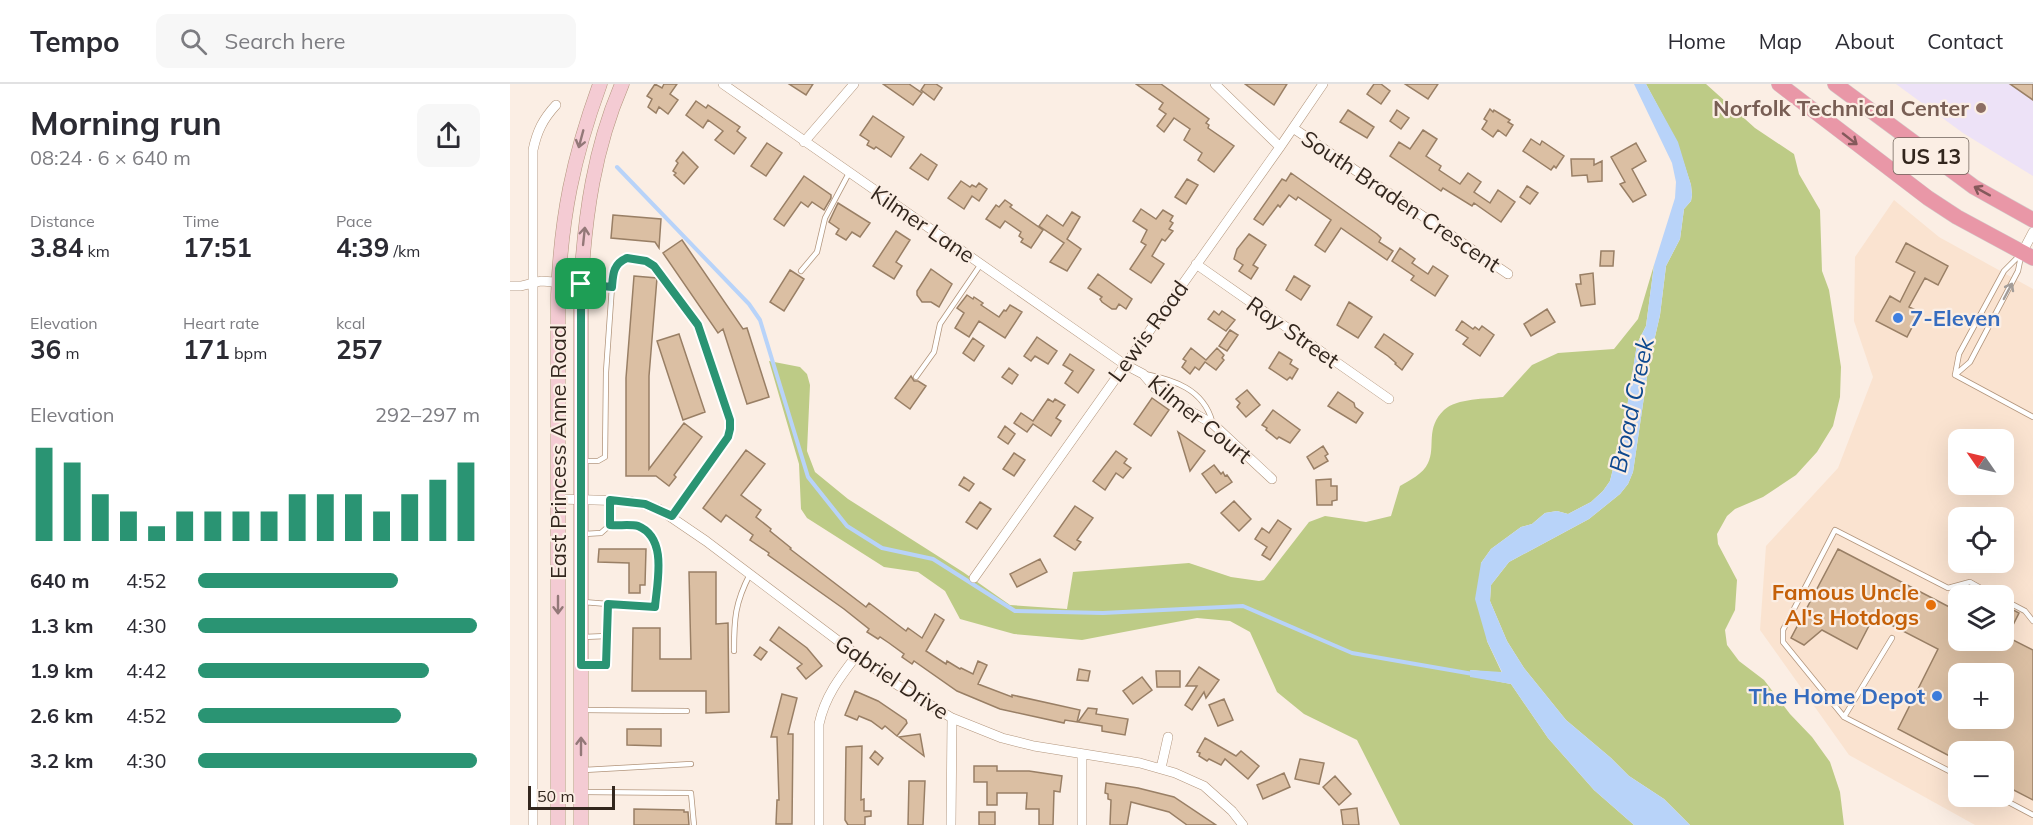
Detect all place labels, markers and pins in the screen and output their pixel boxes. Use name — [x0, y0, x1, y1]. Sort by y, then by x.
place label: Norfolk Technical Center — [1713, 94, 1969, 122]
marker: Norfolk Technical Center — [1974, 101, 1988, 115]
pin — [555, 258, 606, 309]
place label: 7-Eleven — [1910, 304, 2001, 332]
marker: 7-Eleven — [1891, 311, 1905, 325]
place label: Famous Uncle Al's Hotdogs — [1772, 578, 1919, 631]
marker: Famous Uncle Al's Hotdogs — [1924, 598, 1938, 612]
place label: The Home Depot — [1748, 682, 1925, 710]
marker: The Home Depot — [1930, 689, 1944, 703]

